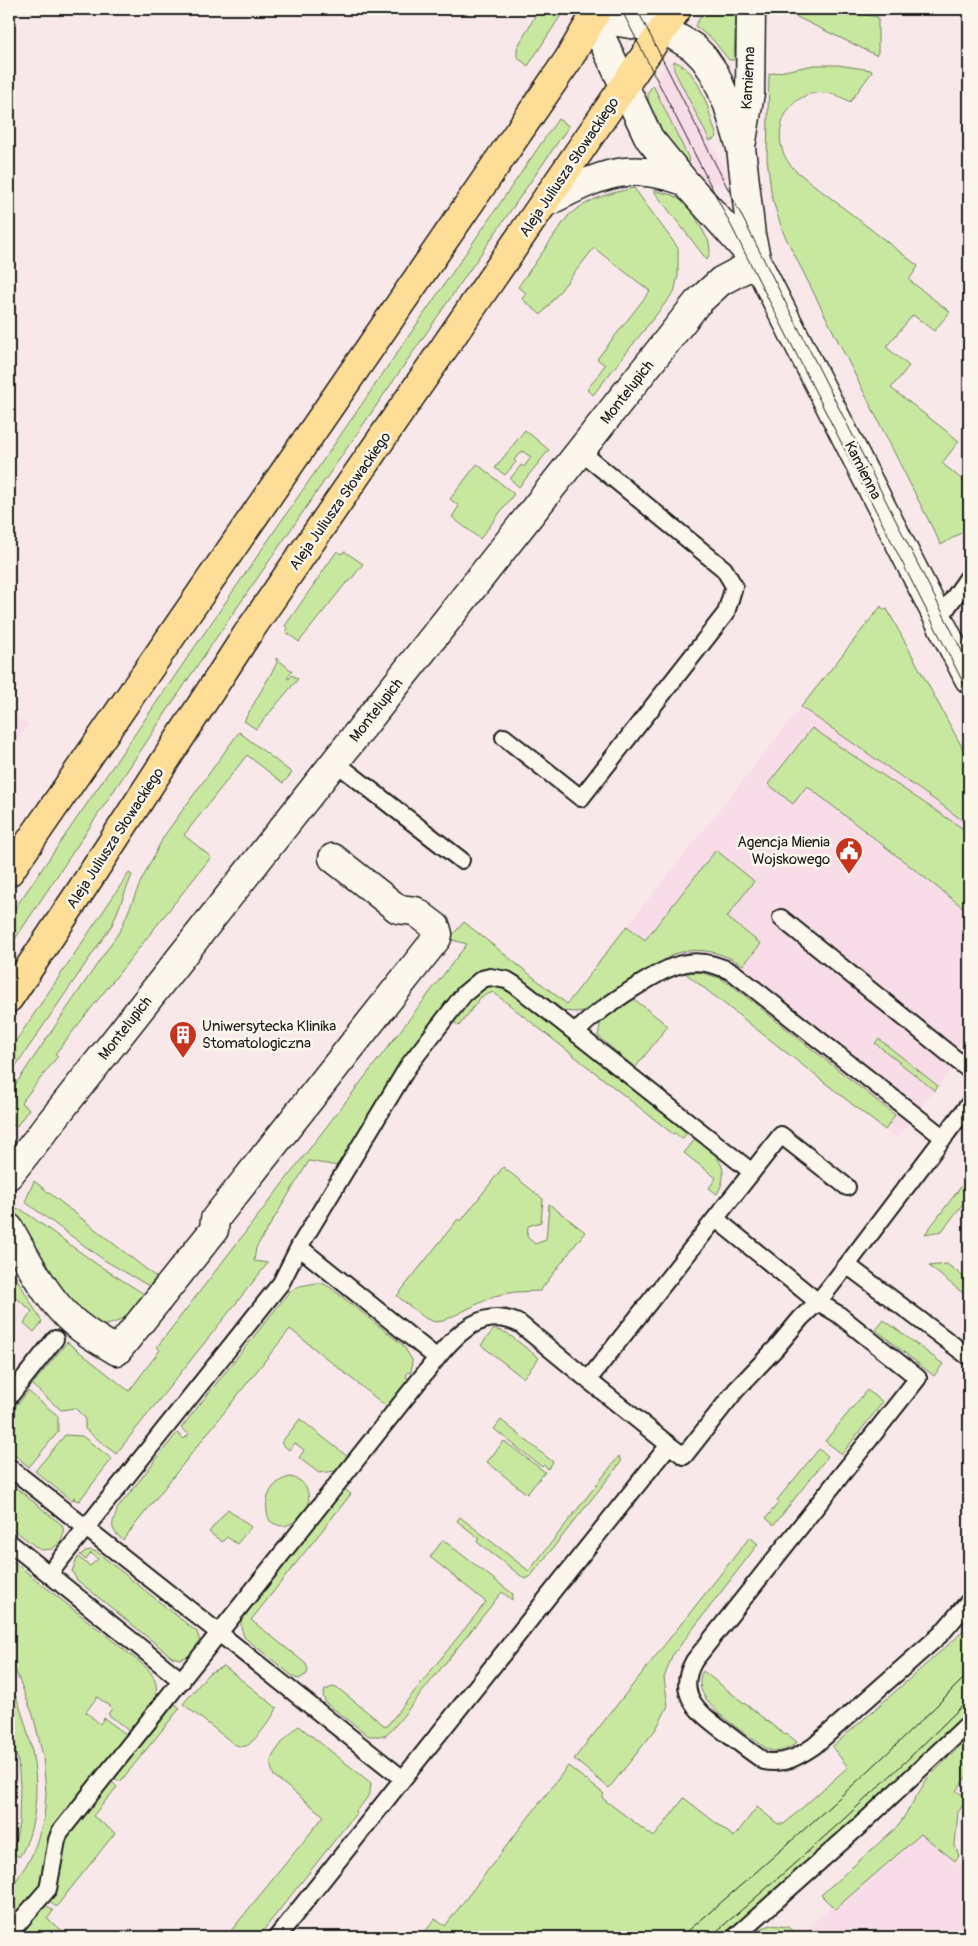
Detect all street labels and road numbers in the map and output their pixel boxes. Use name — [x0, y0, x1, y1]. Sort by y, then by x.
street label: Kamienna — [737, 46, 760, 110]
street label: Aleja Juliusza Słowackiego — [516, 94, 623, 241]
street label: Montelupich — [597, 357, 658, 428]
street label: Aleja Juliusza Słowackiego — [285, 428, 395, 574]
street label: Kamienna — [840, 438, 885, 503]
street label: Montelupich — [346, 675, 407, 746]
street label: Aleja Juliusza Słowackiego — [63, 764, 168, 912]
street label: Montelupich — [95, 993, 156, 1064]

